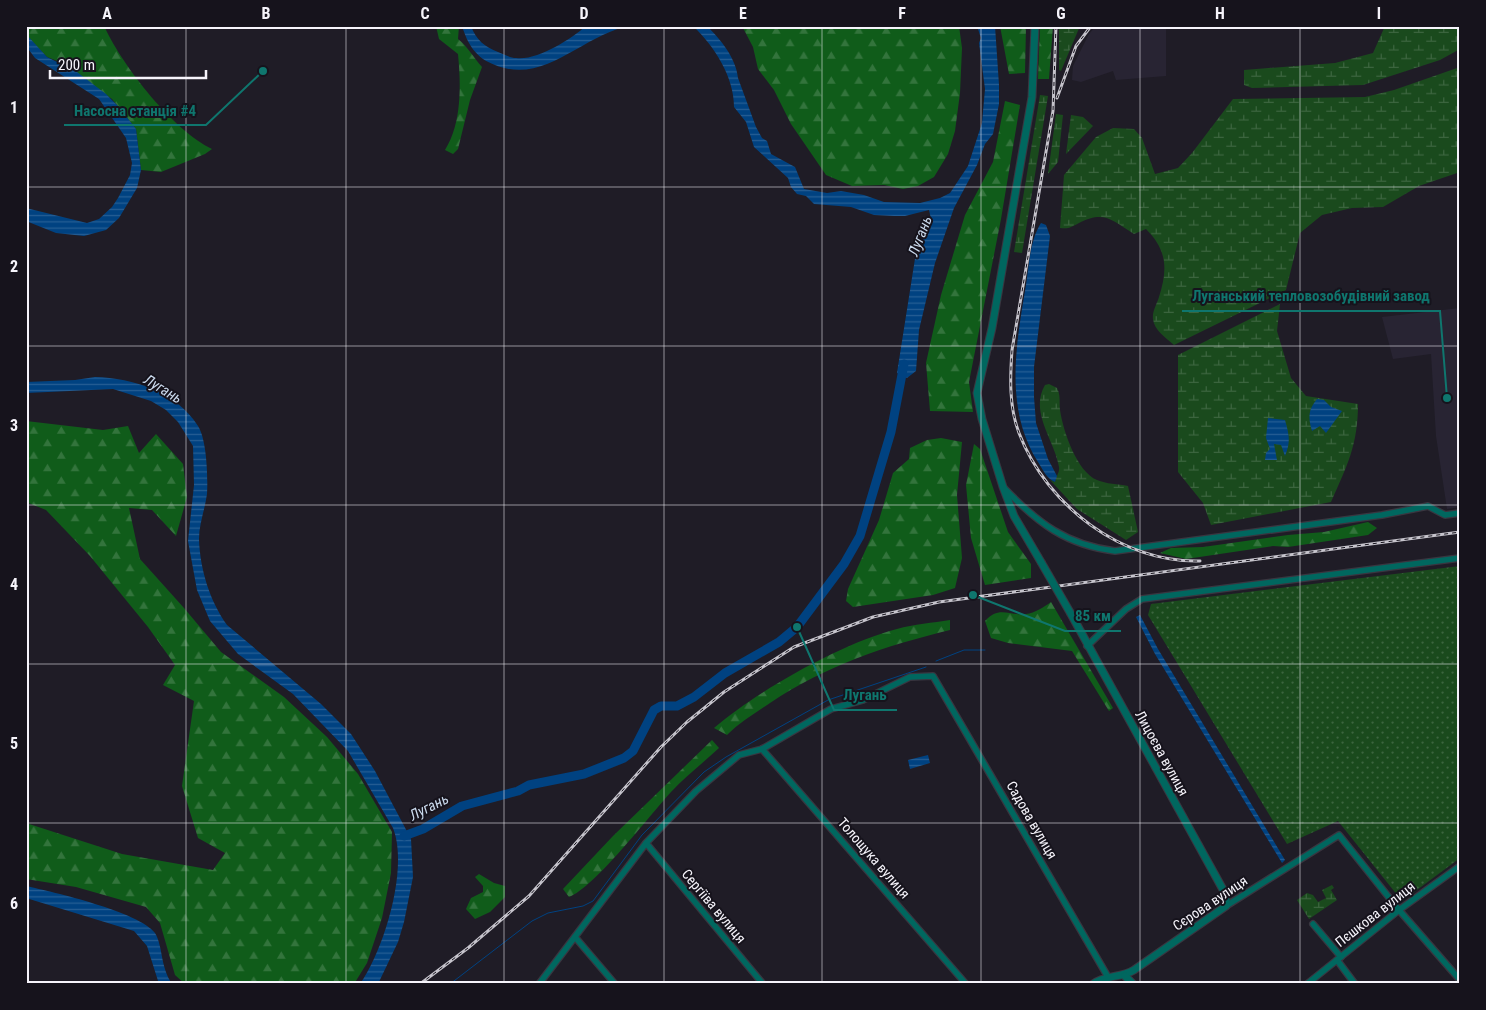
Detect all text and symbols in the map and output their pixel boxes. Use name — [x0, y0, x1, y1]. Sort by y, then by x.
text: A — [102, 4, 112, 23]
text: B — [262, 4, 271, 23]
text: C — [420, 4, 430, 23]
text: D — [579, 4, 589, 23]
text: E — [739, 4, 747, 23]
text: F — [898, 4, 906, 23]
text: G — [1056, 4, 1066, 23]
text: H — [1215, 4, 1225, 23]
text: I — [1377, 4, 1381, 23]
scale bar — [50, 48, 206, 80]
text: 200 m — [58, 56, 95, 74]
callout: Насосна станція #4 — [64, 95, 206, 125]
text: 1 — [10, 98, 18, 117]
text: Насосна станція #4 — [74, 102, 196, 120]
water label: Лугань — [904, 213, 936, 260]
text: 2 — [10, 257, 18, 276]
callout: Луганський тепловозобудівний завод — [1182, 281, 1440, 311]
text: Луганський тепловозобудівний завод — [1192, 287, 1430, 305]
water label: Лугань — [140, 370, 186, 407]
text: 3 — [10, 416, 18, 435]
text: 4 — [10, 575, 18, 594]
callout: 85 км — [1065, 601, 1121, 631]
text: 85 км — [1075, 607, 1111, 625]
callout: Лугань — [834, 680, 897, 710]
text: Лугань — [843, 686, 887, 704]
street label: Лицоєва вулиця — [1132, 708, 1192, 798]
text: 5 — [10, 734, 18, 753]
street label: Садова вулиця — [1003, 778, 1061, 862]
water label: Лугань — [405, 789, 452, 825]
street label: Толощука вулиця — [835, 815, 913, 901]
street label: Сергіїва вулиця — [679, 866, 749, 946]
street label: Сєрова вулиця — [1170, 872, 1250, 934]
street label: Пєшкова вулиця — [1332, 878, 1418, 950]
text: 6 — [10, 894, 18, 913]

